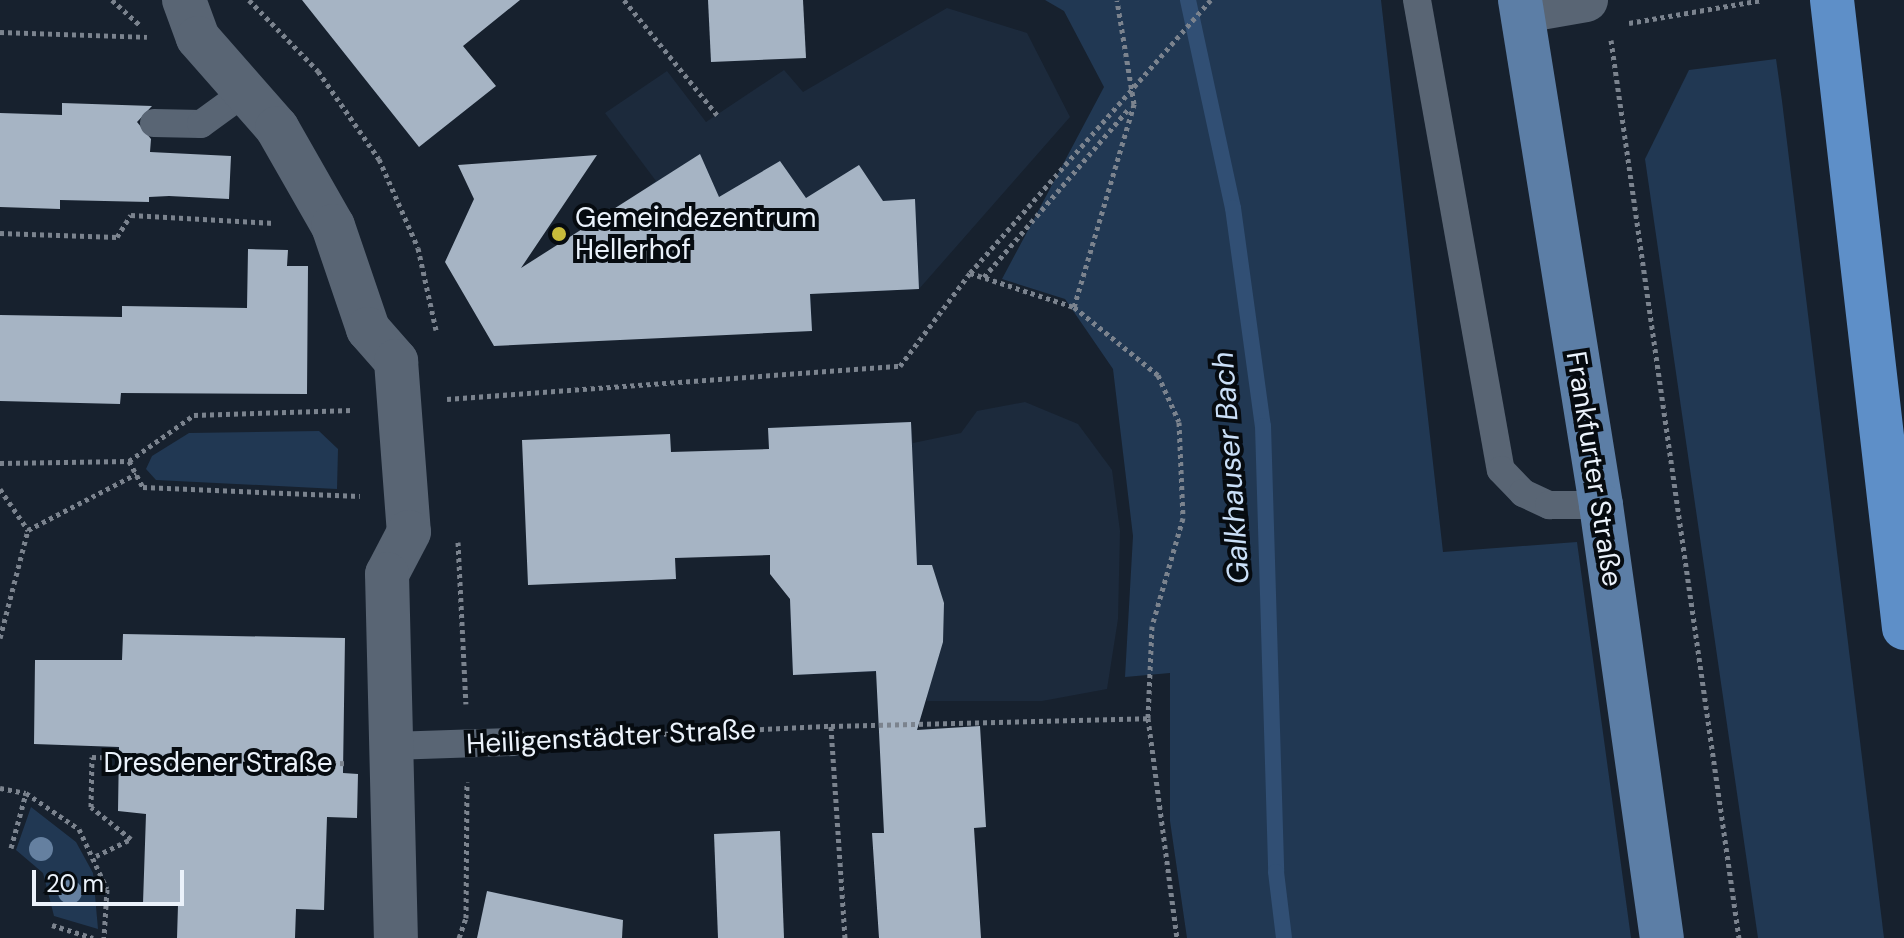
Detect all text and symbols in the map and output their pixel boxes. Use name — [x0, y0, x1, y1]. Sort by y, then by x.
place label: Gemeindezentrum Hellerhof — [575, 201, 816, 267]
marker: Gemeindezentrum Hellerhof — [550, 225, 568, 243]
street label: Frankfurter Straße — [1559, 349, 1629, 589]
water label: Galkhauser Bach — [1205, 351, 1257, 585]
street label: Heiligenstädter Straße — [465, 713, 757, 761]
street label: Dresdener Straße — [103, 746, 333, 780]
scale bar — [36, 854, 188, 904]
text: 20 m — [46, 868, 104, 899]

